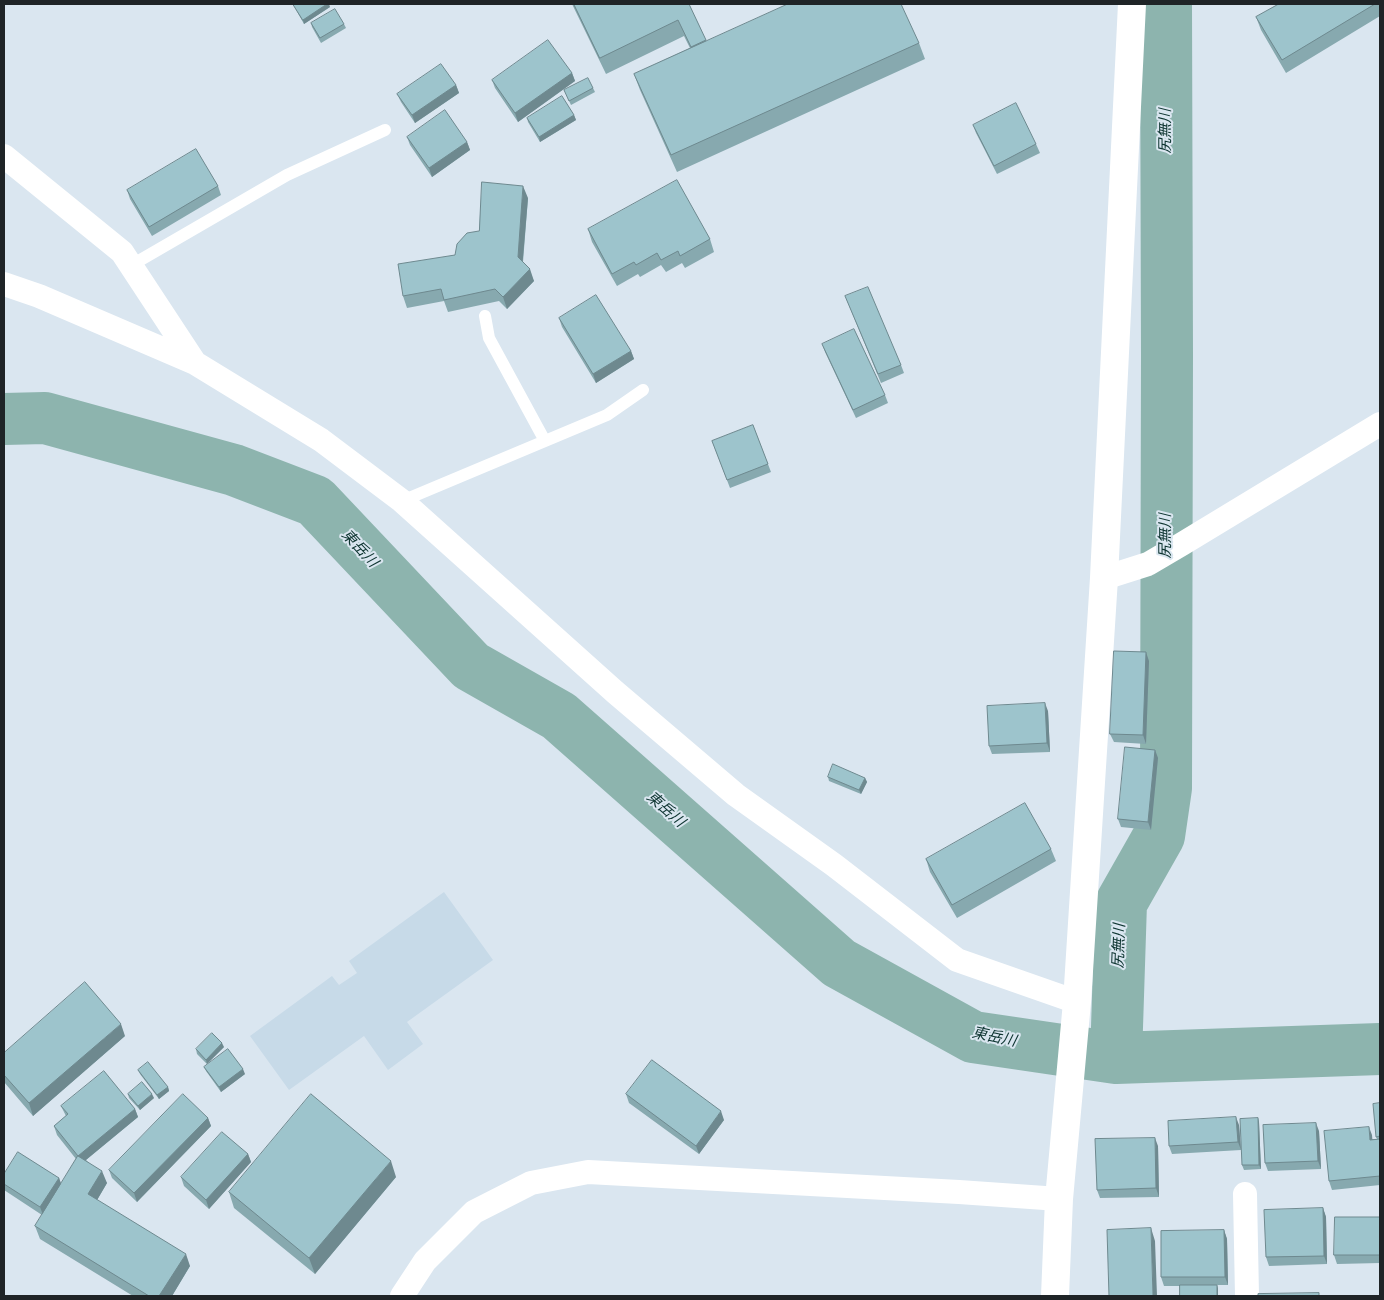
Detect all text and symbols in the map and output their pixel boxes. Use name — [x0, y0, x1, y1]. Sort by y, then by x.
water label: 尻無川 — [1157, 109, 1175, 153]
water label: 尻無川 — [1157, 514, 1175, 558]
water label: 東岳川 — [337, 526, 381, 572]
water label: 東岳川 — [642, 788, 688, 832]
water label: 尻無川 — [1110, 923, 1130, 969]
water label: 東岳川 — [970, 1025, 1018, 1051]

